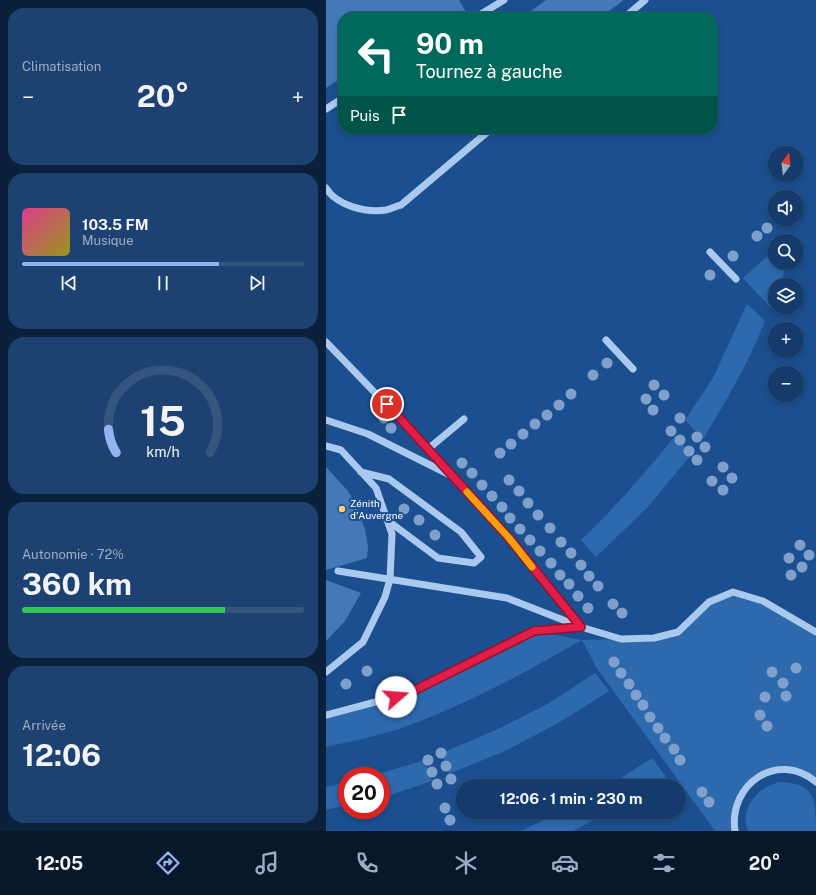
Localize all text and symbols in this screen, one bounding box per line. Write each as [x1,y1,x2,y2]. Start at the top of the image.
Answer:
text: 90 m [416,27,484,60]
icon: left [350,28,402,80]
text: Climatisation [22,59,101,74]
text: Tournez à gauche [416,61,563,82]
text: 20° [137,78,189,114]
text: − [22,84,34,110]
text: + [292,84,304,110]
icon: arrive [388,104,410,126]
text: Puis [350,107,380,124]
north arrow [768,146,804,182]
map controls [768,146,804,402]
button: sound [768,190,804,226]
text: 103.5 FM [82,216,149,233]
text: Musique [82,233,134,248]
button: search [768,234,804,270]
icon: previous [58,272,80,294]
icon: pause [152,272,174,294]
icon: next [246,272,268,294]
button: layers [768,278,804,314]
button: + [768,322,804,358]
button: − [768,366,804,402]
pin [370,387,404,421]
icon: arrive [376,393,398,415]
text: 15 [140,396,186,445]
text: km/h [146,443,180,460]
place label: Zénith d'Auvergne [350,497,404,521]
marker: Zénith d'Auvergne [337,504,347,514]
text: Autonomie · 72% [22,547,124,562]
text: 360 km [22,566,132,602]
position arrow [375,676,417,718]
text: Arrivée [22,718,66,733]
text: 12:06 [22,737,101,773]
speed limit sign: 20 [338,767,390,819]
text: 12:06 · 1 min · 230 m [500,790,642,807]
icon: directions [154,849,182,877]
icon: music [253,849,281,877]
icon: phone [353,849,381,877]
icon: climate [452,849,480,877]
icon: car [551,849,579,877]
icon: filters [650,849,678,877]
text: 12:05 [36,853,83,874]
text: 20° [749,853,780,874]

